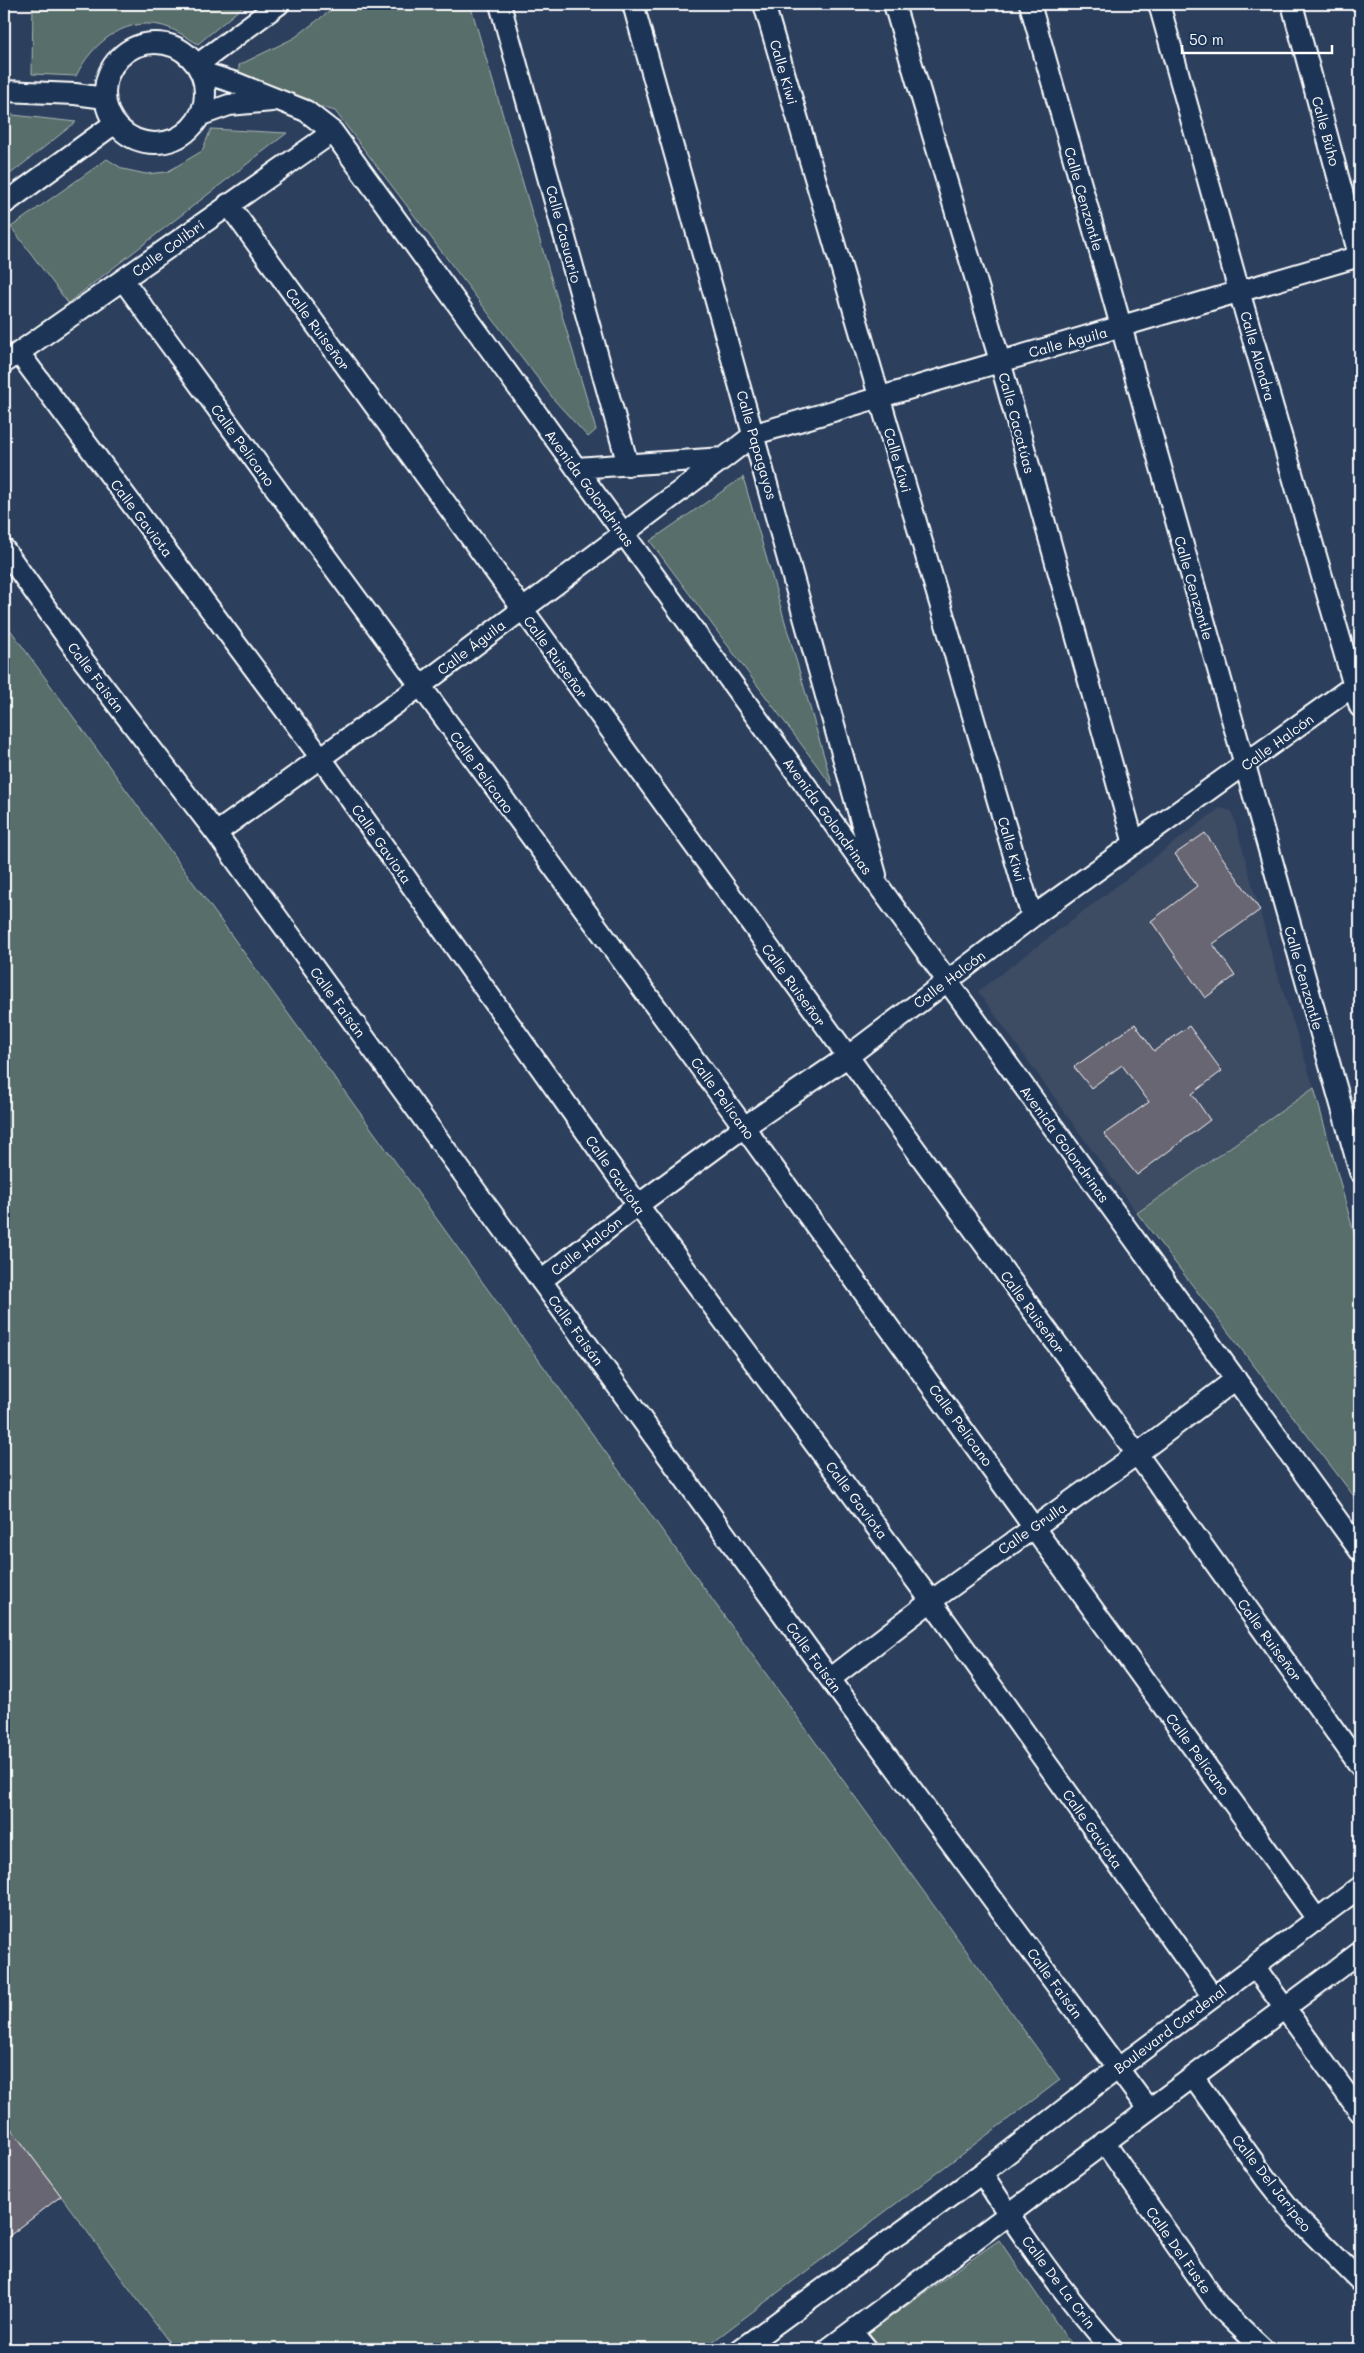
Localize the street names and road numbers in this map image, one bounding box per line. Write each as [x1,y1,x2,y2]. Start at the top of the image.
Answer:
street label: Calle Kiwi [766,37,802,107]
street label: Calle Búho [1308,94,1344,168]
street label: Calle Cenzontle [1060,145,1108,253]
street label: Calle Casuario [542,183,586,285]
street label: Calle Colibrí [128,215,208,281]
street label: Calle Ruiseñor [281,284,355,374]
street label: Calle Alondra [1236,309,1280,403]
street label: Calle Águila [1026,322,1110,362]
street label: Calle Cacatúas [994,370,1040,476]
street label: Calle Papagayos [732,388,782,502]
street label: Calle Pelícano [207,400,279,490]
street label: Calle Kiwi [880,425,916,495]
street label: Avenida Golondrinas [541,426,639,550]
street label: Calle Gaviota [106,475,178,561]
street label: Calle Cenzontle [1170,534,1218,642]
street label: Calle Ruiseñor [519,612,593,702]
street label: Calle Águila [433,615,509,679]
street label: Calle Faisán [63,638,129,716]
street label: Calle Halcón [1237,709,1317,775]
street label: Calle Pelícano [446,727,518,817]
street label: Avenida Golondrinas [779,754,877,878]
street label: Calle Gaviota [348,801,416,887]
street label: Calle Kiwi [994,814,1030,884]
street label: Calle Cenzontle [1280,924,1328,1032]
street label: Calle Ruiseñor [757,940,831,1030]
street label: Calle Halcón [909,946,989,1012]
street label: Calle Faisán [306,963,370,1041]
street label: Calle Pelícano [687,1053,759,1143]
street label: Avenida Golondrinas [1016,1082,1114,1206]
street label: Calle Gaviota [582,1132,650,1218]
street label: Calle Halcón [547,1212,625,1280]
street label: Calle Ruiseñor [996,1267,1070,1357]
street label: Calle Faisán [544,1291,608,1369]
street label: Calle Pelícano [925,1380,997,1470]
street label: Calle Gaviota [821,1457,893,1543]
street label: Calle Grulla [994,1497,1070,1559]
street label: Calle Ruiseñor [1233,1595,1307,1685]
street label: Calle Faisán [782,1618,846,1696]
street label: Calle Pelícano [1162,1709,1234,1799]
street label: Calle Gaviota [1059,1786,1127,1872]
street label: Calle Faisán [1023,1944,1087,2022]
street label: Boulevard Cardenal [1110,1980,1230,2078]
street label: Calle Del Jaripeo [1228,2130,1316,2236]
street label: Calle Del Fuste [1142,2203,1216,2297]
street label: Calle De La Crin [1018,2232,1100,2332]

